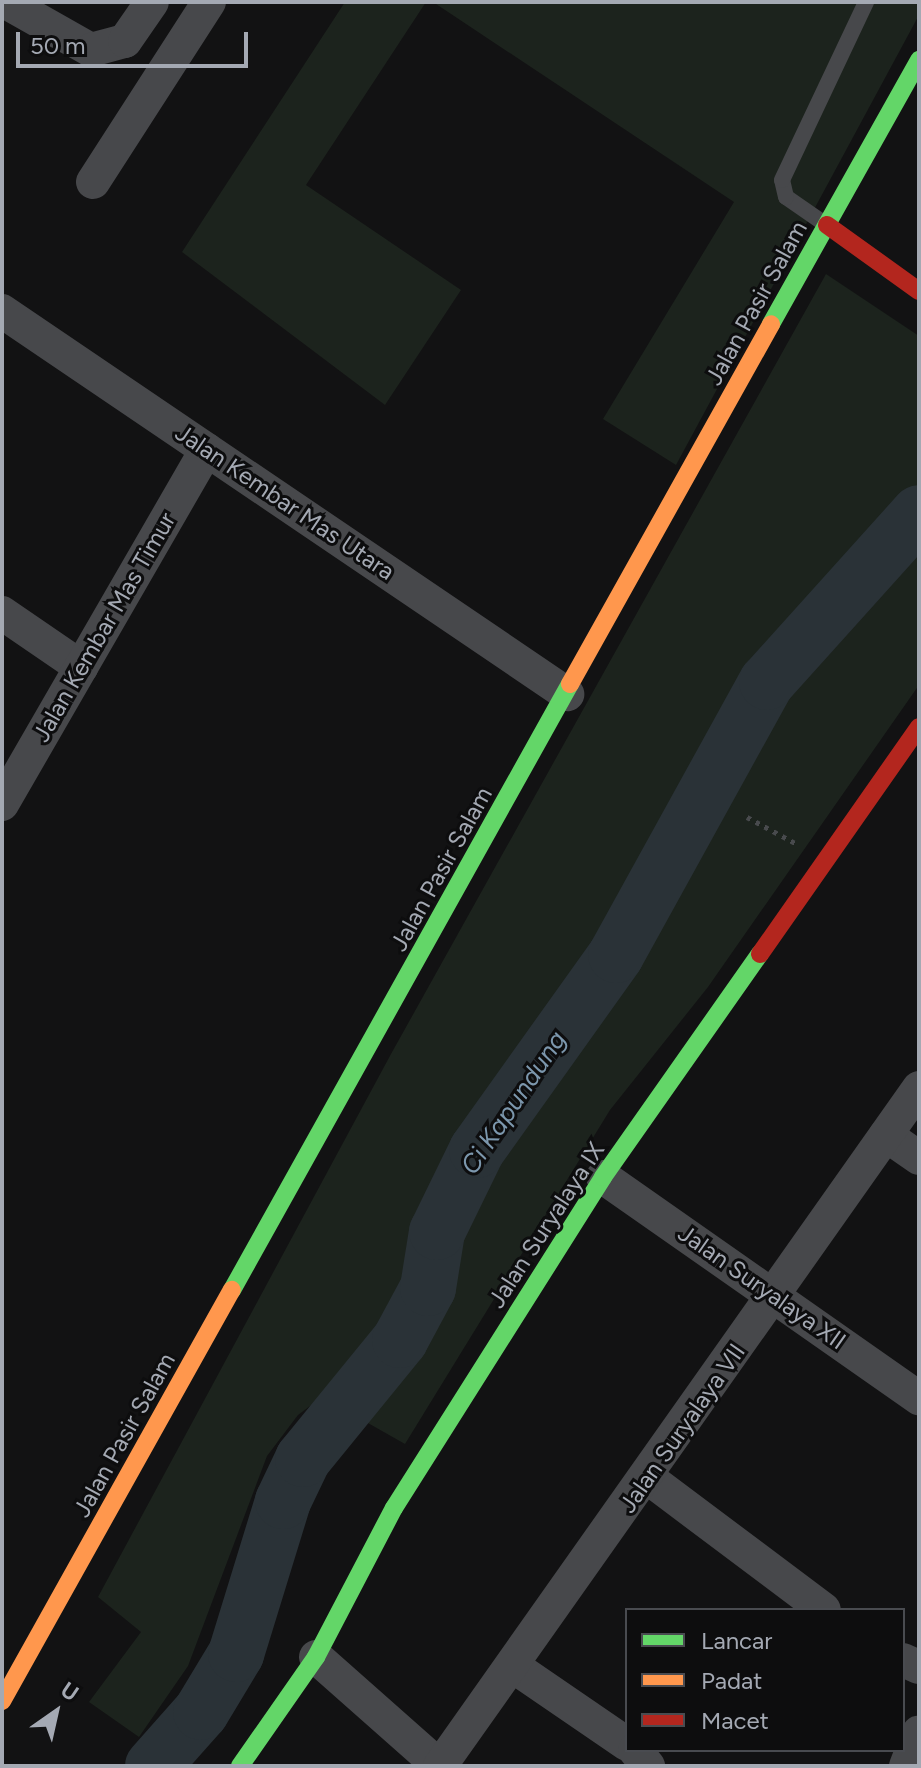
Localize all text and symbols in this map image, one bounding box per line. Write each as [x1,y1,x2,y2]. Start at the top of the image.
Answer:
scale bar [20,16,252,66]
text: 50 m [30,31,86,60]
street label: Jalan Pasir Salam [699,216,813,390]
street label: Jalan Kembar Mas Utara [170,418,400,586]
street label: Jalan Kembar Mas Timur [26,507,182,747]
street label: Jalan Pasir Salam [384,782,498,956]
water label: Ci Kapundung [455,1025,573,1181]
street label: Jalan Suryalaya IX [482,1137,610,1313]
street label: Jalan Suryalaya XII [673,1218,851,1356]
street label: Jalan Suryalaya VII [613,1338,751,1518]
street label: Jalan Pasir Salam [67,1348,181,1522]
legend [625,1608,905,1752]
text: Lancar [701,1626,772,1655]
text: Padat [701,1666,762,1695]
north arrow [16,1672,96,1752]
text: U [56,1676,84,1707]
text: Macet [701,1706,769,1735]

